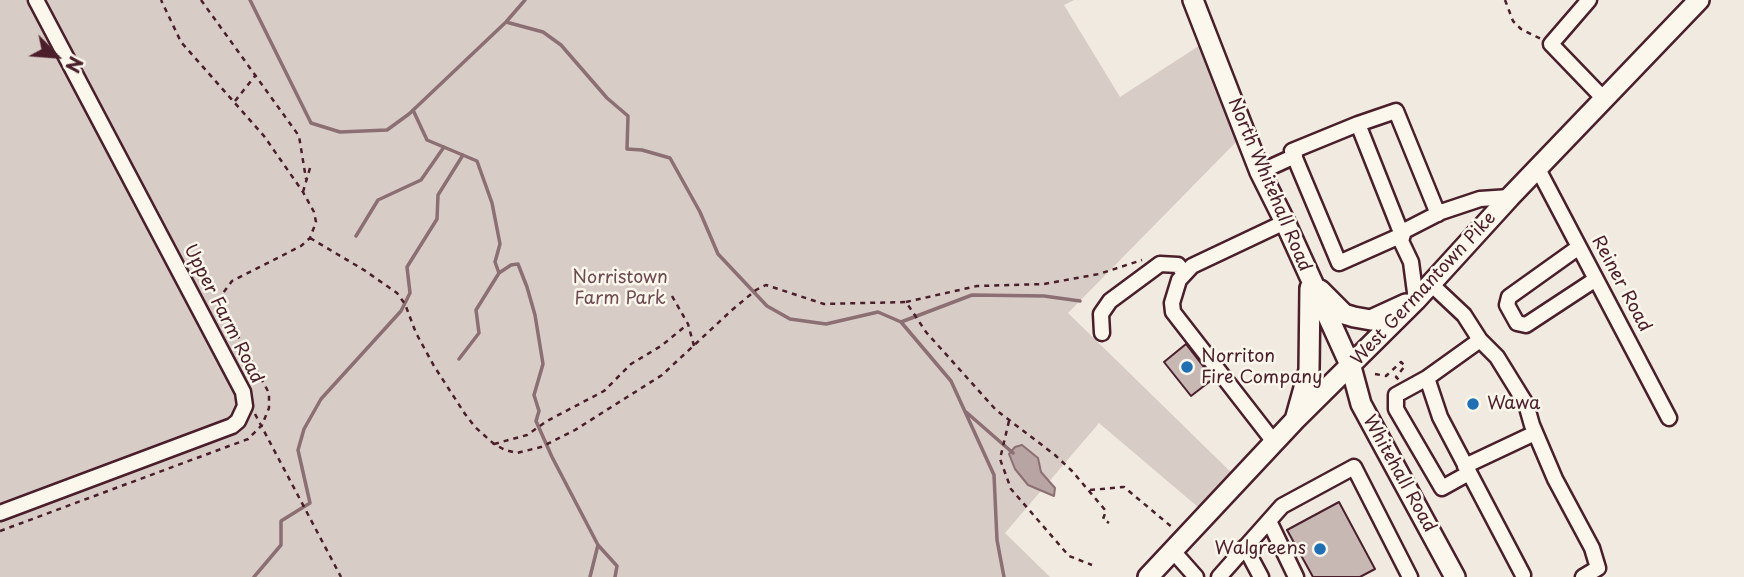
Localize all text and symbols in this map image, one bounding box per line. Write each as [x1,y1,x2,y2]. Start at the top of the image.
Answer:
north arrow [21,21,91,91]
text: N [59,52,91,78]
street label: North Whitehall Road [1223,95,1315,275]
street label: West Germantown Pike [1347,208,1501,370]
street label: Reiner Road [1587,232,1655,336]
street label: Upper Farm Road [179,241,267,387]
park label: Norristown Farm Park [572,267,668,310]
place label: Norriton Fire Company [1201,346,1322,388]
marker: Norriton Fire Company [1179,359,1195,375]
place label: Wawa [1487,393,1540,415]
marker: Wawa [1465,396,1481,412]
street label: Whitehall Road [1358,412,1440,536]
place label: Walgreens [1215,538,1306,560]
marker: Walgreens [1312,541,1328,557]

